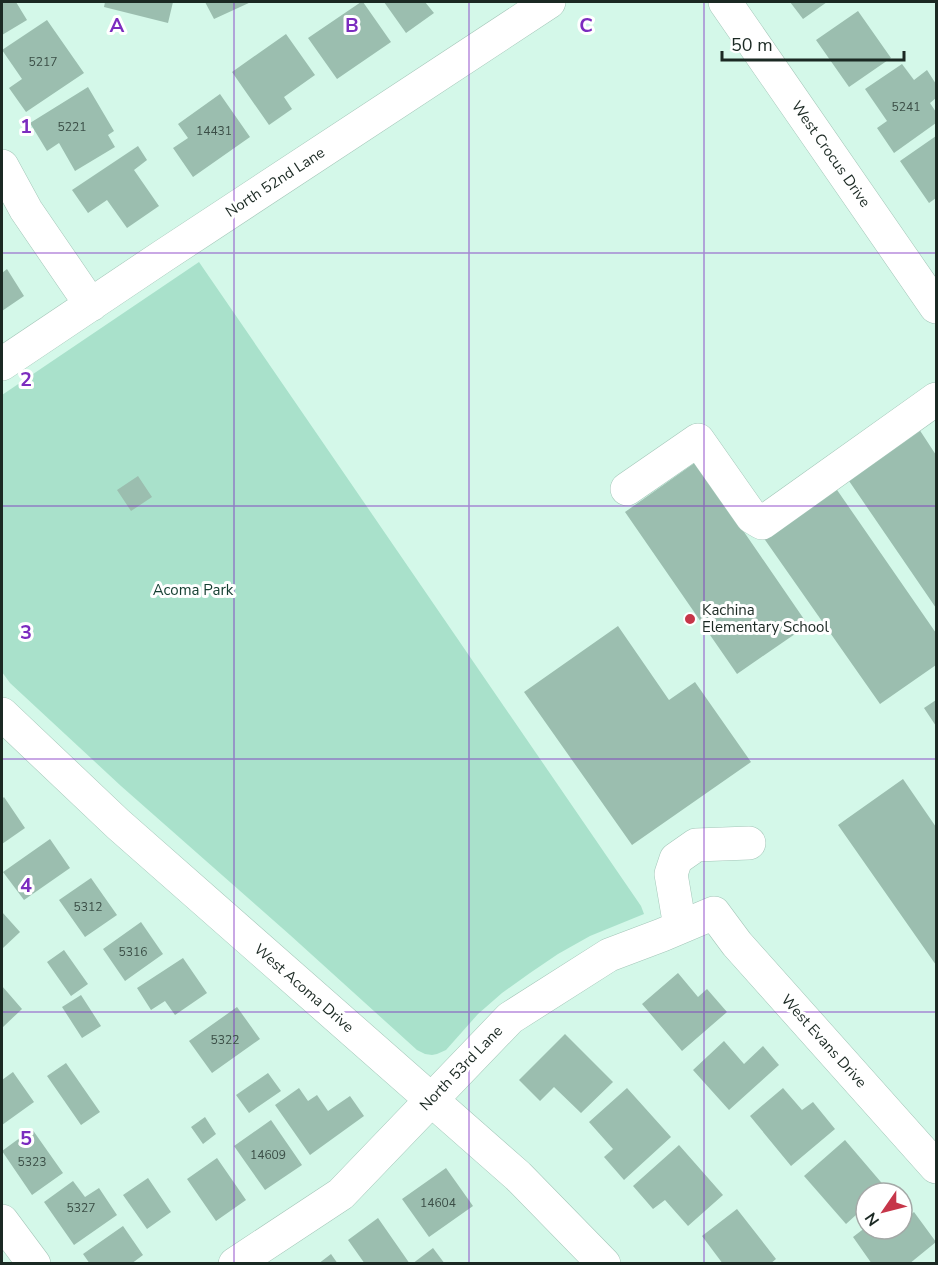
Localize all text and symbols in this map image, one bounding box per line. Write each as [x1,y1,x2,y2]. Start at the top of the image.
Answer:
text: A [110,12,125,39]
text: B [345,12,359,39]
text: C [579,12,593,39]
scale bar [722,24,904,62]
text: 50 m [731,33,773,57]
house number: 5217 [29,54,57,70]
street label: West Crocus Drive [787,97,875,211]
house number: 5241 [892,99,920,115]
text: 1 [20,113,32,140]
house number: 5221 [58,119,86,135]
house number: 14431 [196,123,232,139]
street label: North 52nd Lane [222,142,328,222]
text: 2 [20,366,32,393]
park label: Acoma Park [153,580,234,600]
place label: Kachina Elementary School [702,600,829,637]
marker: Kachina Elementary School [683,612,697,626]
text: 3 [20,619,32,646]
text: 4 [20,872,32,899]
house number: 5312 [74,899,102,915]
street label: West Acoma Drive [250,939,358,1037]
house number: 5316 [119,944,147,960]
street label: West Evans Drive [777,990,871,1092]
street label: North 53rd Lane [415,1021,507,1115]
house number: 5322 [211,1032,239,1048]
text: 5 [20,1125,32,1152]
house number: 14609 [250,1147,286,1163]
house number: 5323 [18,1154,46,1170]
north arrow [854,1181,914,1241]
house number: 14604 [420,1195,456,1211]
house number: 5327 [67,1200,95,1216]
text: N [860,1208,885,1230]

